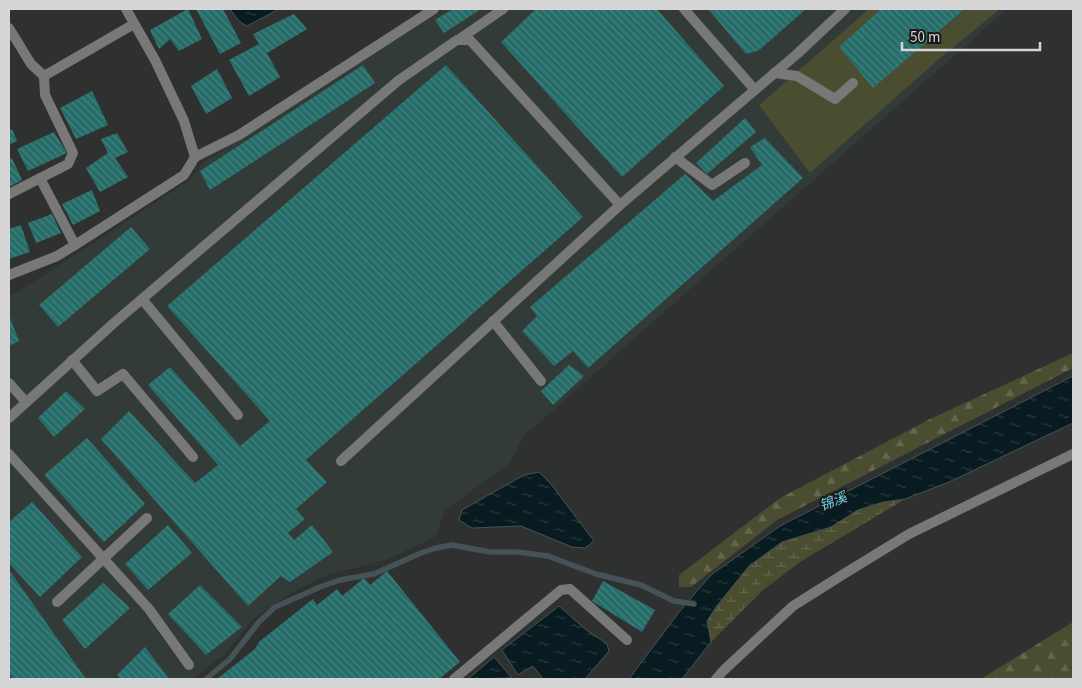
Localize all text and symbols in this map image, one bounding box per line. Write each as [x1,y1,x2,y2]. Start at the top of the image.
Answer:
scale bar [902,20,1040,52]
text: 50 m [910,27,940,48]
water label: 锦溪 [817,487,852,516]

